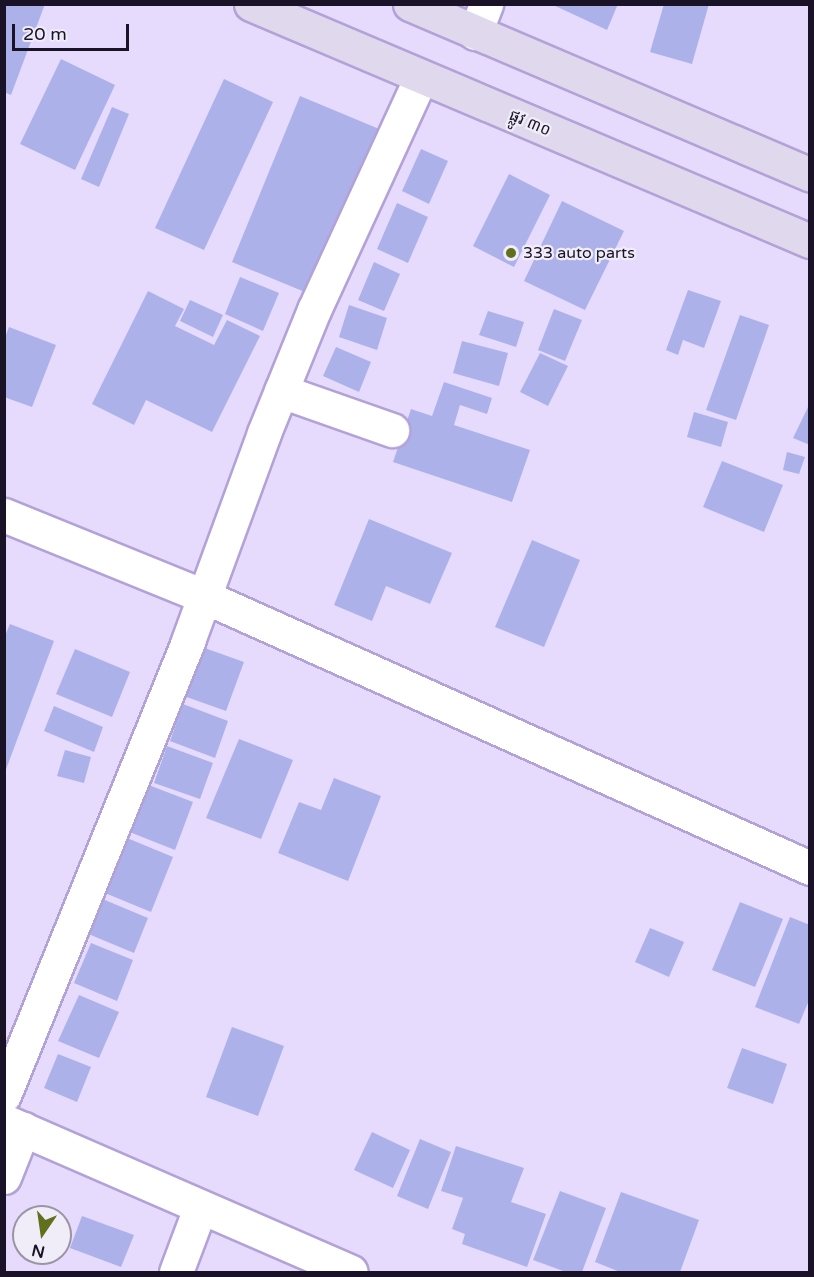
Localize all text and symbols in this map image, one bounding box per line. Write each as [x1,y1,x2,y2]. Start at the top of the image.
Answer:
scale bar [15,12,132,50]
text: 20 m [23,23,67,45]
street label: ផ្លូវ ៣០ [506,106,554,140]
place label: 333 auto parts [523,243,635,263]
marker: 333 auto parts [504,246,518,260]
north arrow [12,1205,72,1265]
text: N [30,1239,47,1262]

